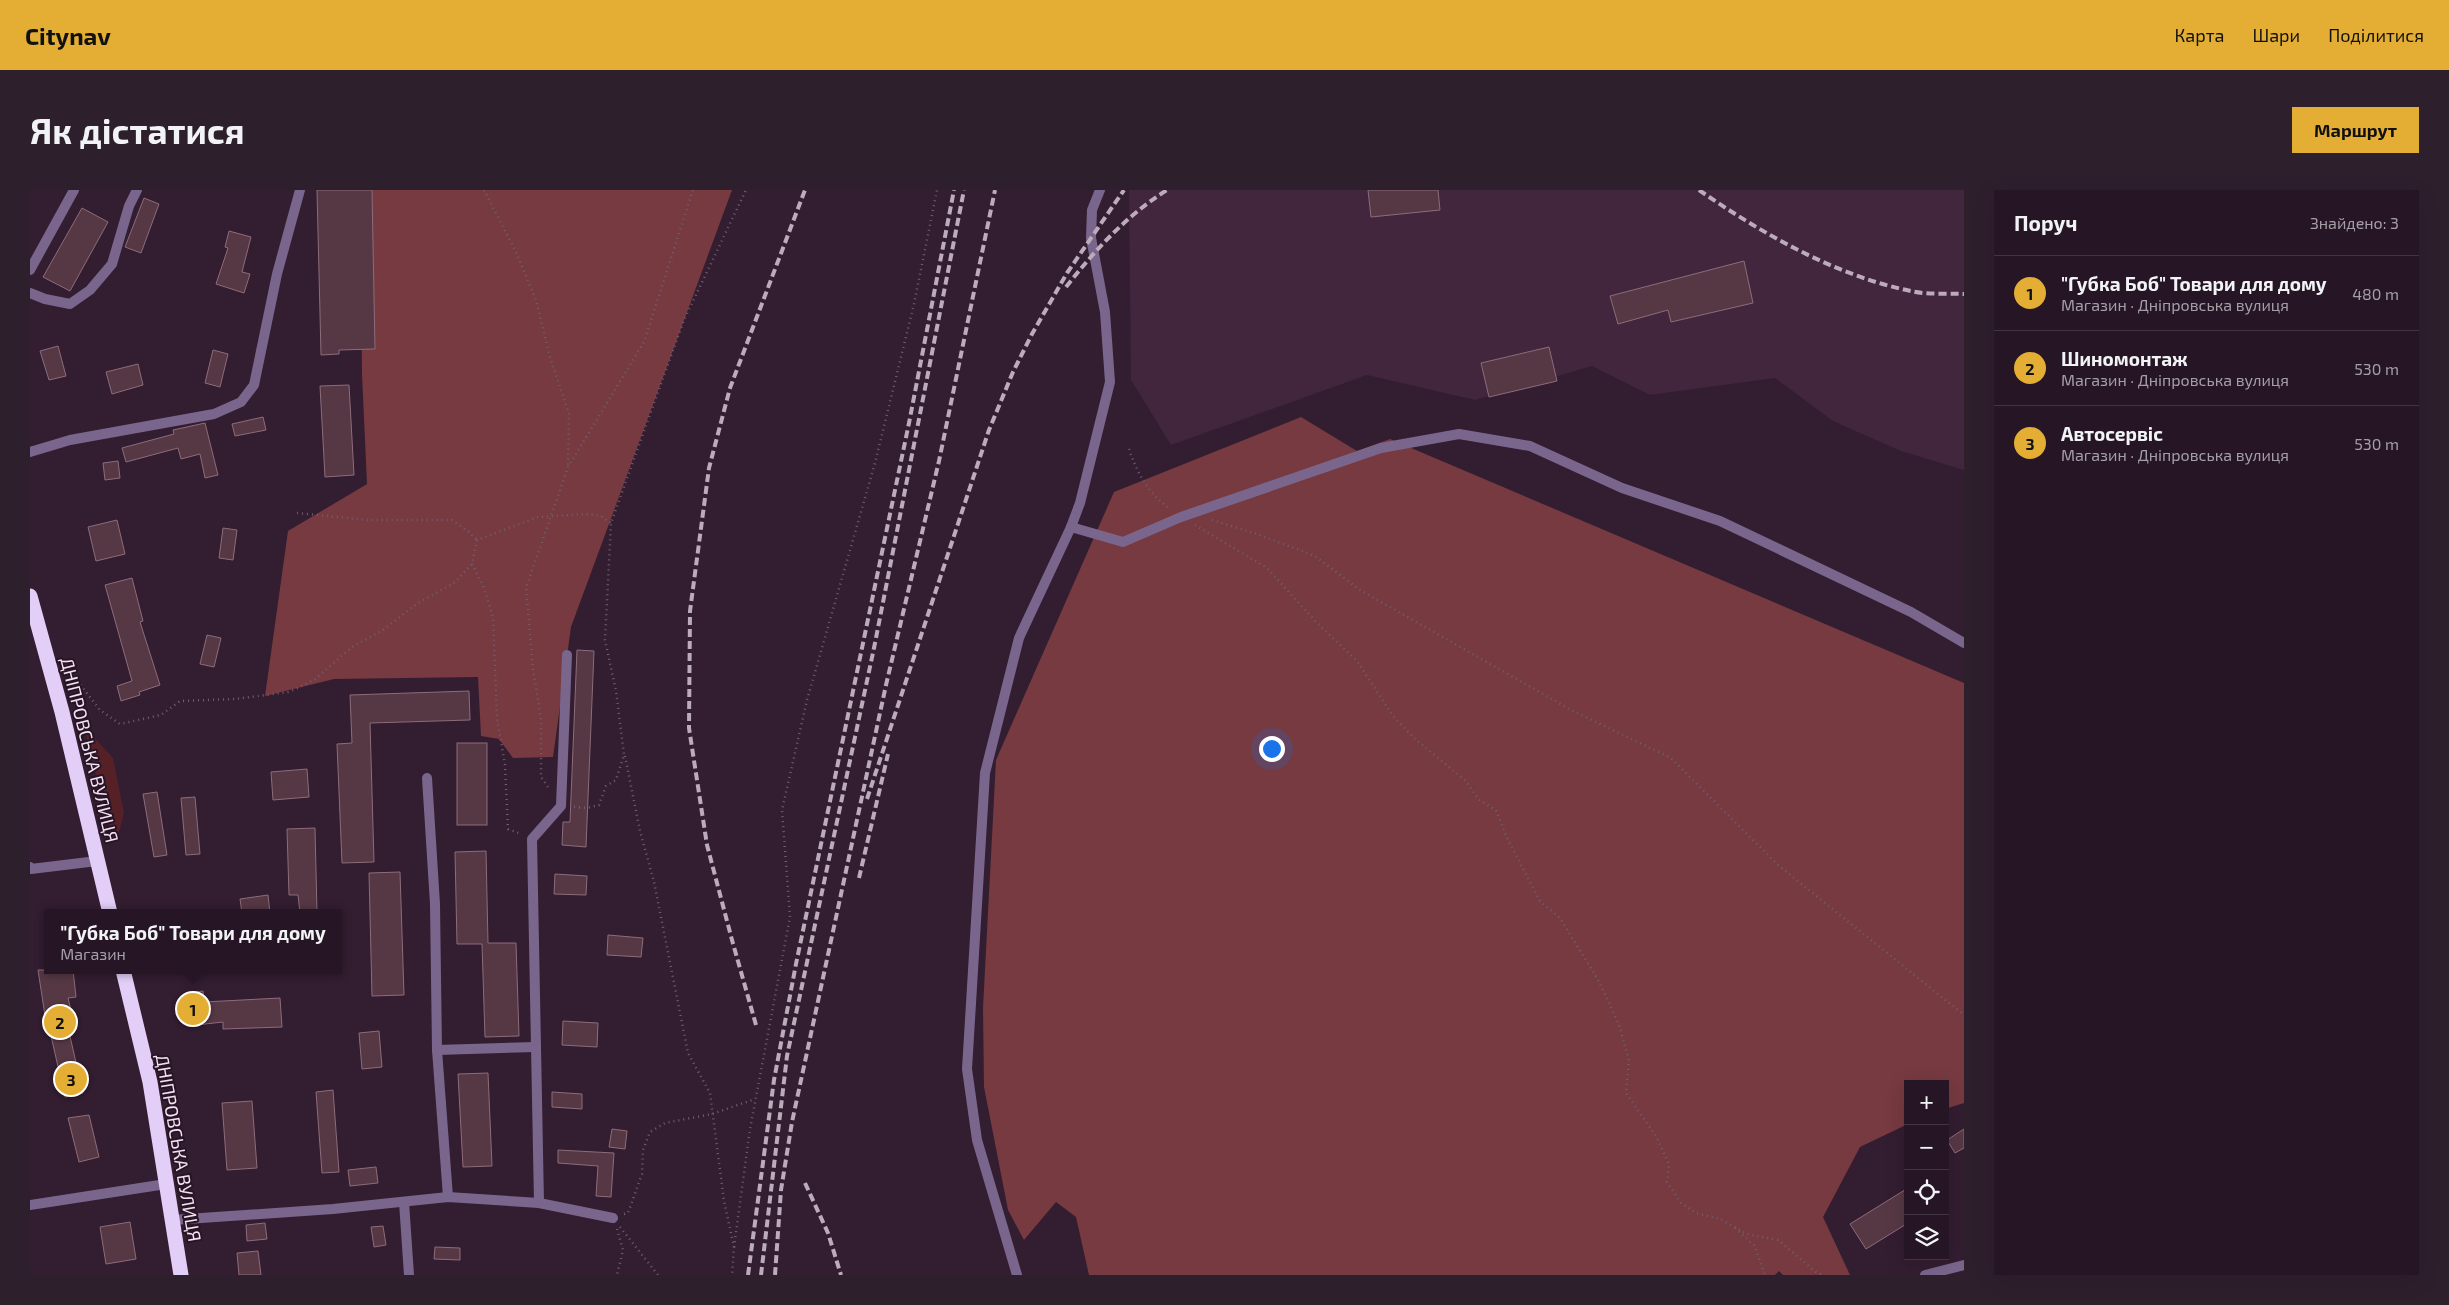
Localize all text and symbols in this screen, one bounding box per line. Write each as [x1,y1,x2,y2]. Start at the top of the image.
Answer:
text: Citynav [25,21,111,50]
text: Карта [2174,24,2224,46]
text: Шари [2252,24,2300,46]
text: Поділитися [2328,24,2424,46]
button: Маршрут [2292,107,2419,153]
text: Як дістатися [30,109,244,151]
text: Поруч [2014,210,2077,235]
text: Знайдено: 3 [2310,213,2399,232]
text: "Губка Боб" Товари для дому [2061,272,2327,295]
text: 1 [2027,284,2033,303]
text: 480 m [2352,284,2399,303]
text: Магазин · Дніпровська вулиця [2061,295,2289,314]
text: Шиномонтаж [2061,347,2188,370]
text: 2 [2025,359,2035,378]
text: 530 m [2354,359,2399,378]
text: Магазин · Дніпровська вулиця [2061,370,2289,389]
text: Автосервіс [2061,422,2163,445]
text: 3 [2025,434,2035,453]
text: 530 m [2354,434,2399,453]
text: Магазин · Дніпровська вулиця [2061,445,2289,464]
street label: ДНІПРОВСЬКА ВУЛИЦЯ [56,655,124,845]
your location [1259,736,1285,762]
popup [44,909,342,974]
text: "Губка Боб" Товари для дому [60,921,326,944]
text: Магазин [60,944,126,963]
pin: 1 [177,990,209,1028]
pin: 2 [44,1003,76,1041]
street label: ДНІПРОВСЬКА ВУЛИЦЯ [152,1052,206,1243]
pin: 3 [55,1060,87,1098]
map controls [1904,1080,1949,1260]
button: + [1904,1080,1949,1125]
button: − [1904,1125,1949,1170]
button: locate [1904,1170,1949,1215]
button: layers [1904,1215,1949,1260]

